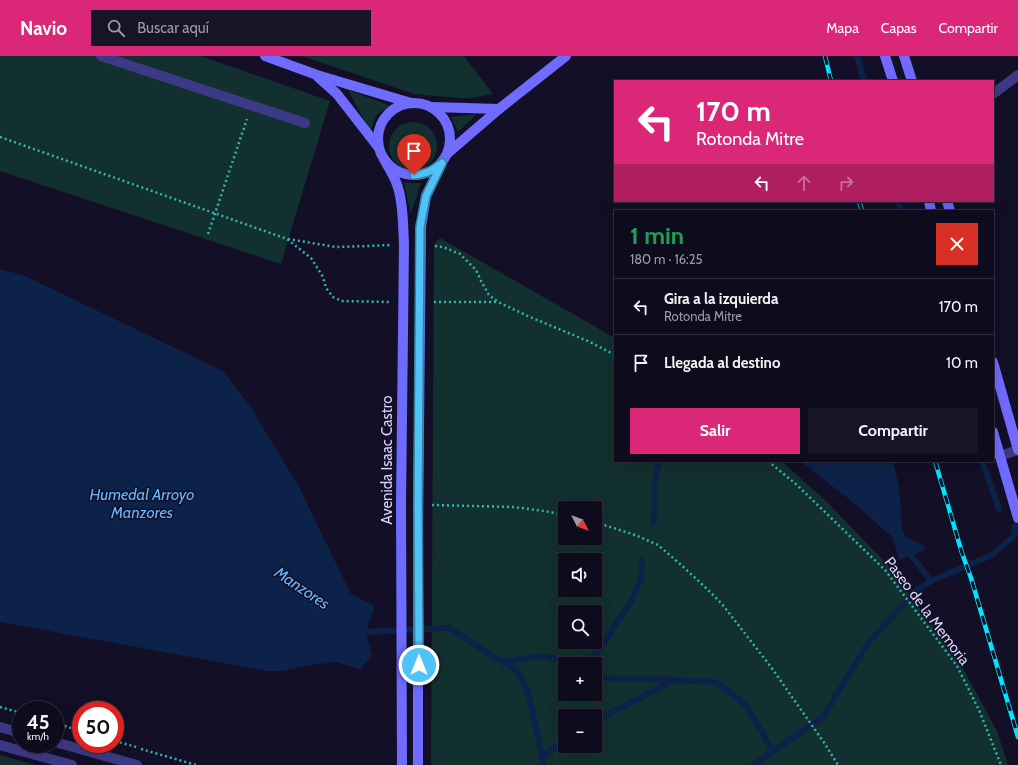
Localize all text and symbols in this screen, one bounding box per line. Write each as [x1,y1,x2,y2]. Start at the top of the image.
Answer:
search box [91,10,371,46]
text: Navio [20,17,67,40]
icon: search [105,17,127,39]
text: Buscar aquí [137,19,209,37]
text: Mapa [826,19,859,37]
text: Capas [881,19,917,37]
text: Compartir [939,19,998,37]
text: 170 m [696,94,771,128]
icon: left [630,96,682,148]
text: Rotonda Mitre [696,128,804,150]
pin [397,134,431,175]
icon: arrive [403,140,425,162]
icon: left [751,172,773,194]
icon: ahead [793,172,815,194]
icon: right [835,172,857,194]
text: 1 min [630,221,684,250]
button: close [936,223,978,265]
text: 180 m · 16:25 [630,251,703,267]
text: Gira a la izquierda [664,290,778,308]
icon: left [630,296,652,318]
text: 170 m [939,298,978,316]
text: Rotonda Mitre [664,308,742,324]
icon: arrive [630,352,652,374]
text: Llegada al destino [664,354,780,372]
text: 10 m [946,354,978,372]
street label: Avenida Isaac Castro [378,395,396,525]
button: Salir [630,408,800,454]
button: Compartir [808,408,978,454]
water label: Humedal Arroyo Manzores [89,485,195,522]
north arrow [558,501,602,545]
map controls [558,501,602,753]
button: sound [558,553,602,597]
street label: Paseo de la Memoria [880,553,974,669]
water label: Manzores [270,562,333,613]
button: search [558,605,602,649]
position arrow [398,644,440,686]
button: + [558,657,602,701]
speed limit sign: 50 [72,701,124,753]
button: − [558,709,602,753]
text: 45 [26,710,50,734]
text: km/h [27,730,49,743]

